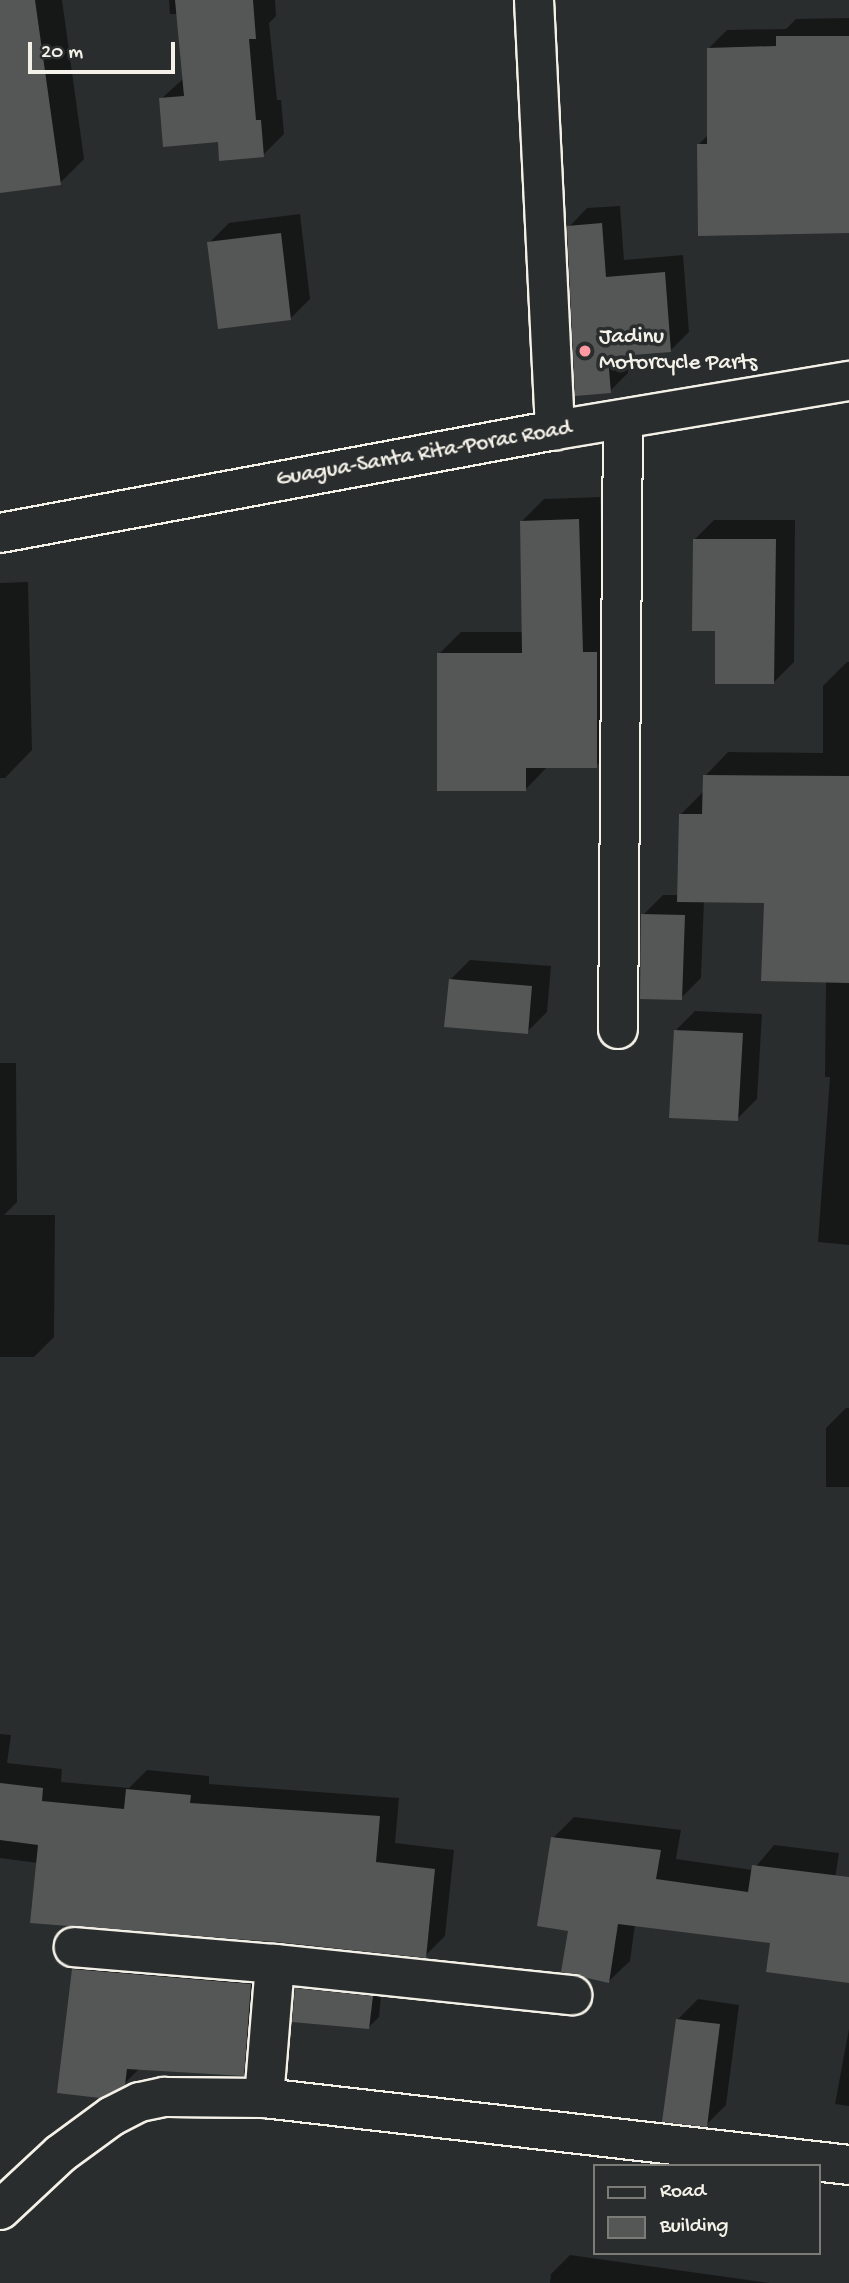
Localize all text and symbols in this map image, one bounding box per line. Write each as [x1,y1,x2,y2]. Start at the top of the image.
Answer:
scale bar [32,28,178,72]
text: 20 m [41,41,83,66]
place label: Jadinu Motorcycle Parts [599,324,757,378]
marker: Jadinu Motorcycle Parts [577,343,593,359]
street label: Guagua-Santa Rita-Porac Road [274,415,574,495]
legend [594,2164,821,2255]
text: Road [660,2180,706,2205]
text: Building [660,2215,729,2240]

